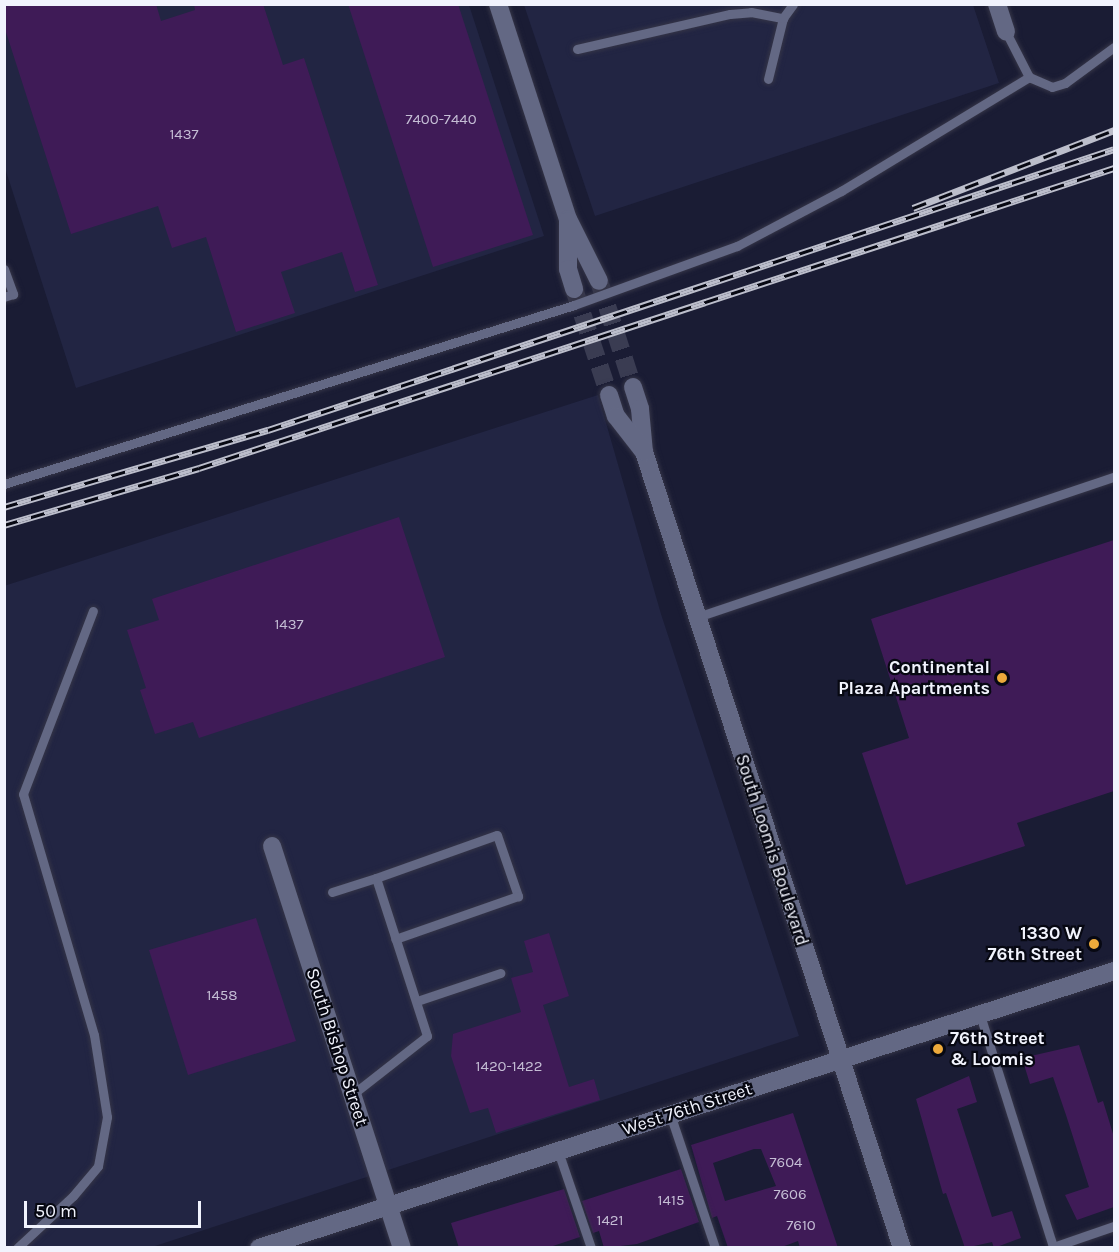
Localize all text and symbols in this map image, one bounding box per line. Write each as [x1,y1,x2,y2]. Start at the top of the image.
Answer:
house number: 7400-7440 [405,111,477,129]
house number: 1437 [169,126,199,144]
house number: 1437 [274,616,304,634]
place label: Continental Plaza Apartments [838,657,990,700]
marker: Continental Plaza Apartments [995,671,1009,685]
street label: South Loomis Boulevard [731,752,813,948]
place label: 1330 W 76th Street [987,923,1082,966]
marker: 1330 W 76th Street [1087,937,1101,951]
street label: South Bishop Street [301,965,373,1129]
house number: 1458 [206,987,238,1005]
place label: 76th Street & Loomis [950,1028,1045,1070]
marker: 76th Street & Loomis [931,1042,945,1056]
house number: 1420-1422 [476,1058,542,1076]
street label: West 76th Street [619,1078,755,1140]
house number: 7604 [770,1154,802,1172]
house number: 7606 [773,1186,807,1204]
scale bar [27,1189,204,1227]
house number: 1415 [658,1192,684,1210]
text: 50 m [35,1200,77,1222]
house number: 1421 [597,1212,623,1230]
house number: 7610 [786,1217,816,1235]

